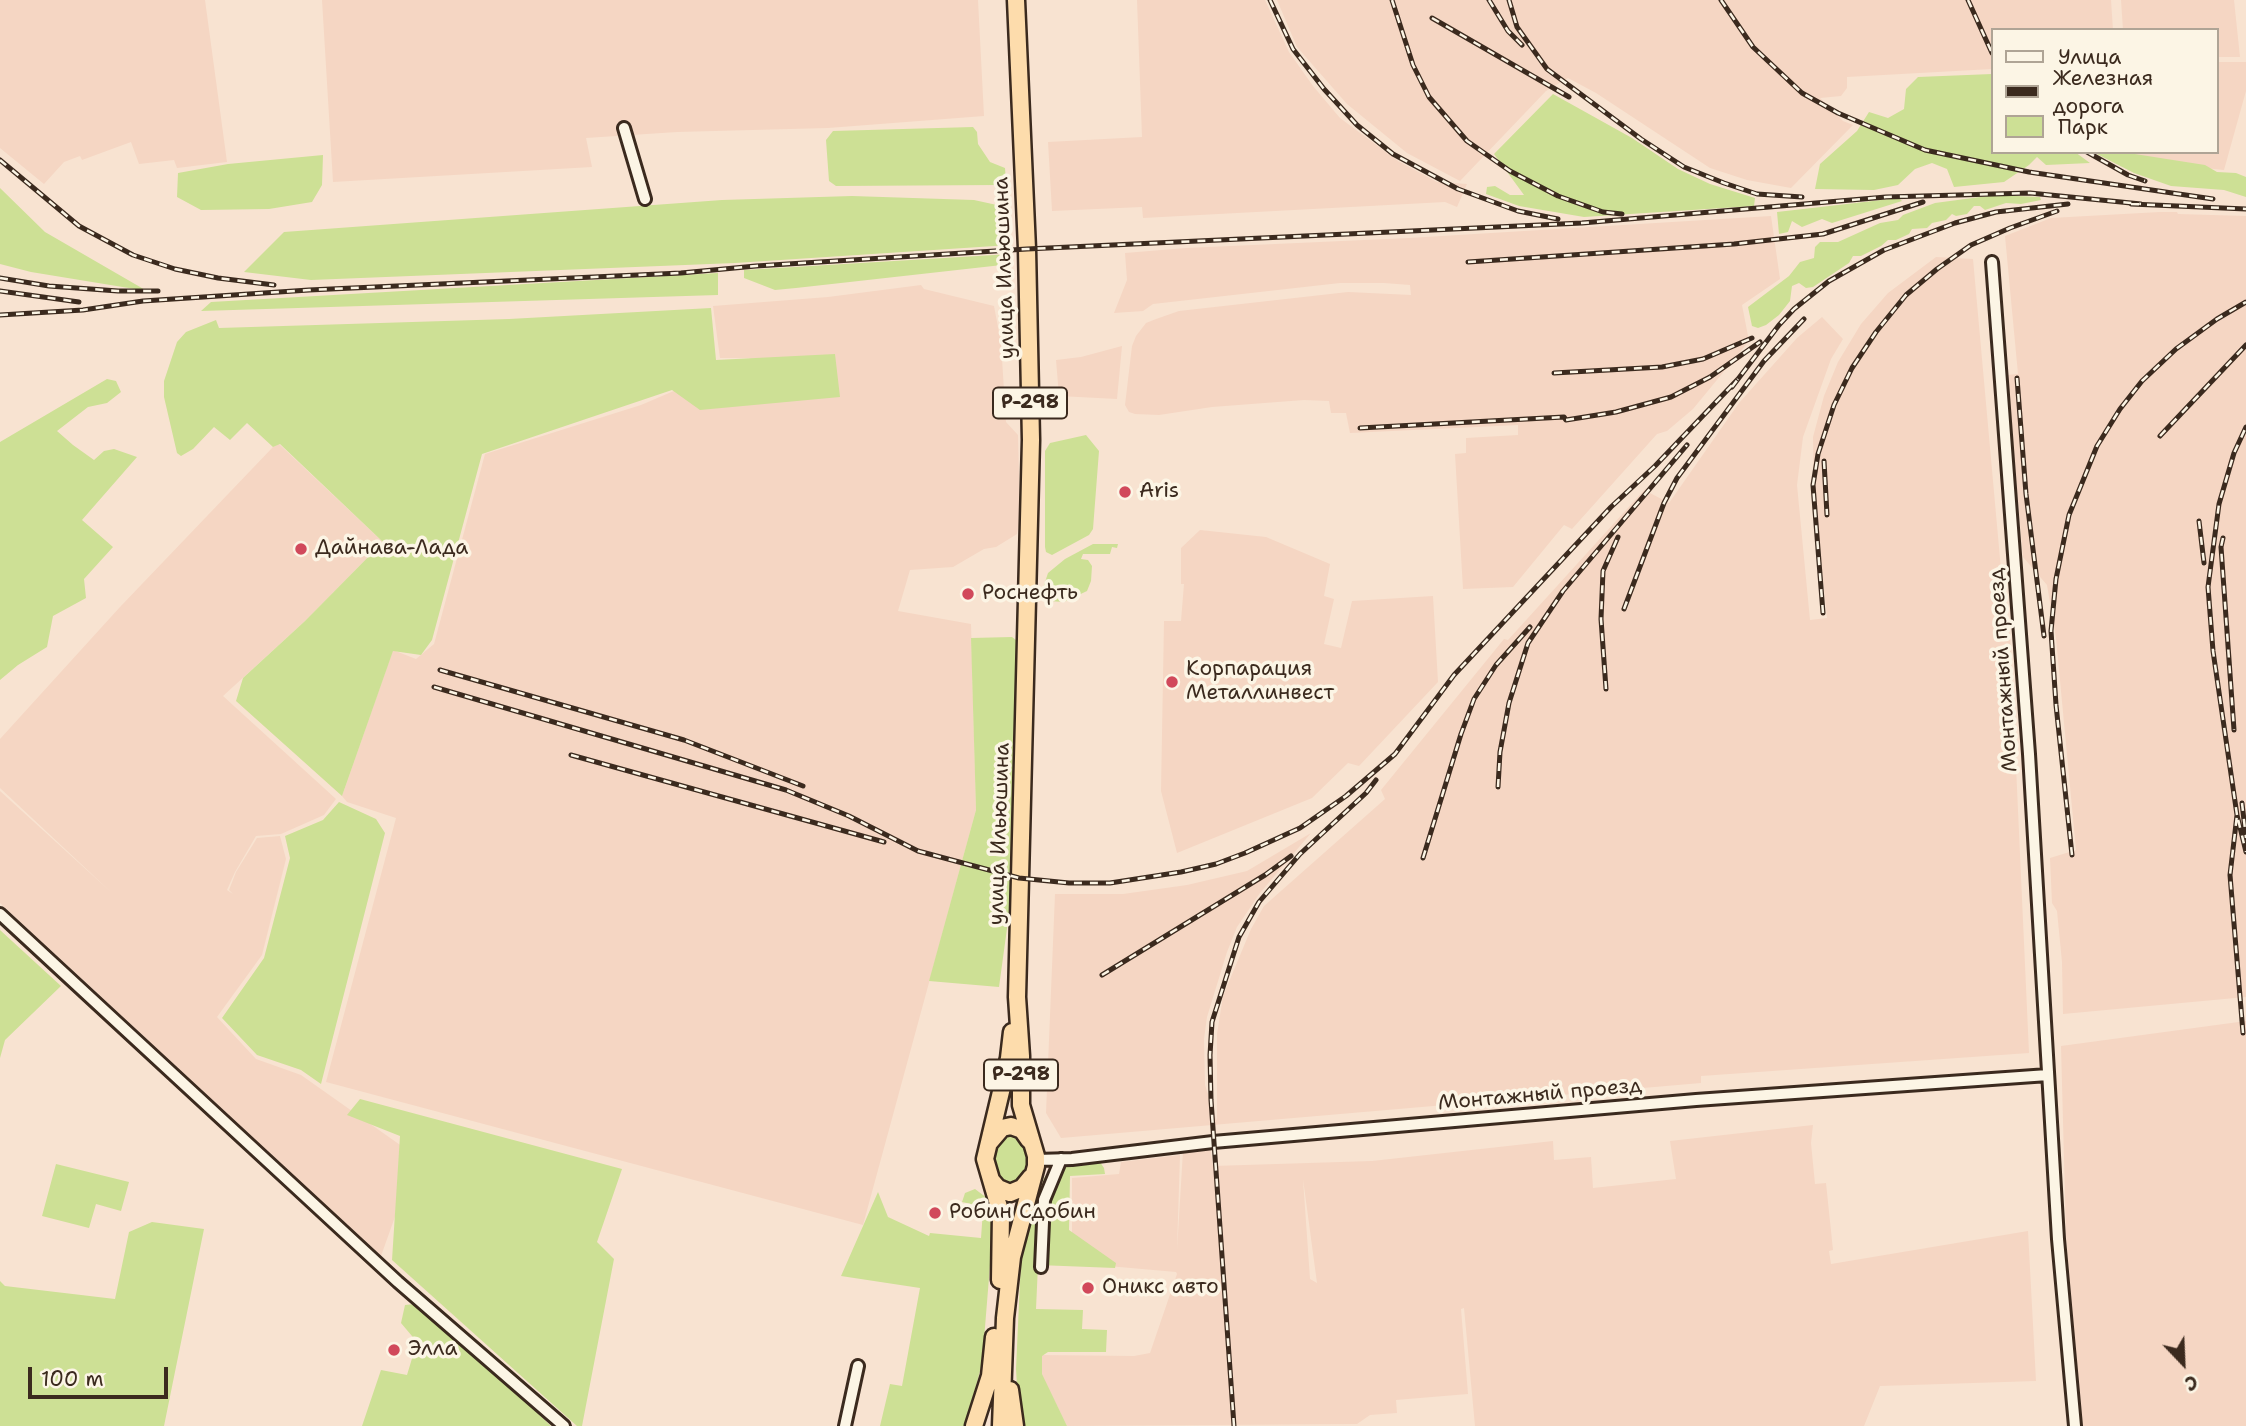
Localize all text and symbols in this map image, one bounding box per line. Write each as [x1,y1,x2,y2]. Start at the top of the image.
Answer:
legend [1990,28,2218,154]
text: Улица [2058,43,2121,71]
text: Железная дорога [2053,64,2153,120]
text: Парк [2058,113,2108,141]
street label: улица Ильюшина [989,176,1021,360]
road number: Р-298 [993,388,1067,418]
place label: Aris [1139,479,1179,505]
marker: Aris [1117,484,1133,500]
place label: Дайнава-Лада [315,536,468,562]
marker: Дайнава-Лада [293,541,309,557]
street label: Монтажный проезд [1984,567,2024,773]
place label: Роснефть [982,581,1078,607]
marker: Роснефть [960,586,976,602]
place label: Kорпарация Металлинвест [1186,657,1334,707]
marker: Kорпарация Металлинвест [1164,674,1180,690]
street label: улица Ильюшина [984,742,1016,926]
road number: Р-298 [984,1060,1058,1091]
street label: Монтажный проезд [1437,1074,1643,1116]
place label: Робин Сдобин [949,1200,1096,1226]
marker: Робин Сдобин [927,1205,943,1221]
place label: Оникс авто [1102,1275,1219,1301]
marker: Оникс авто [1080,1280,1096,1296]
north arrow [2148,1328,2218,1398]
place label: Элла [408,1337,458,1363]
marker: Элла [386,1342,402,1358]
scale bar [32,1352,172,1396]
text: 100 m [41,1365,104,1393]
text: С [2181,1369,2202,1397]

